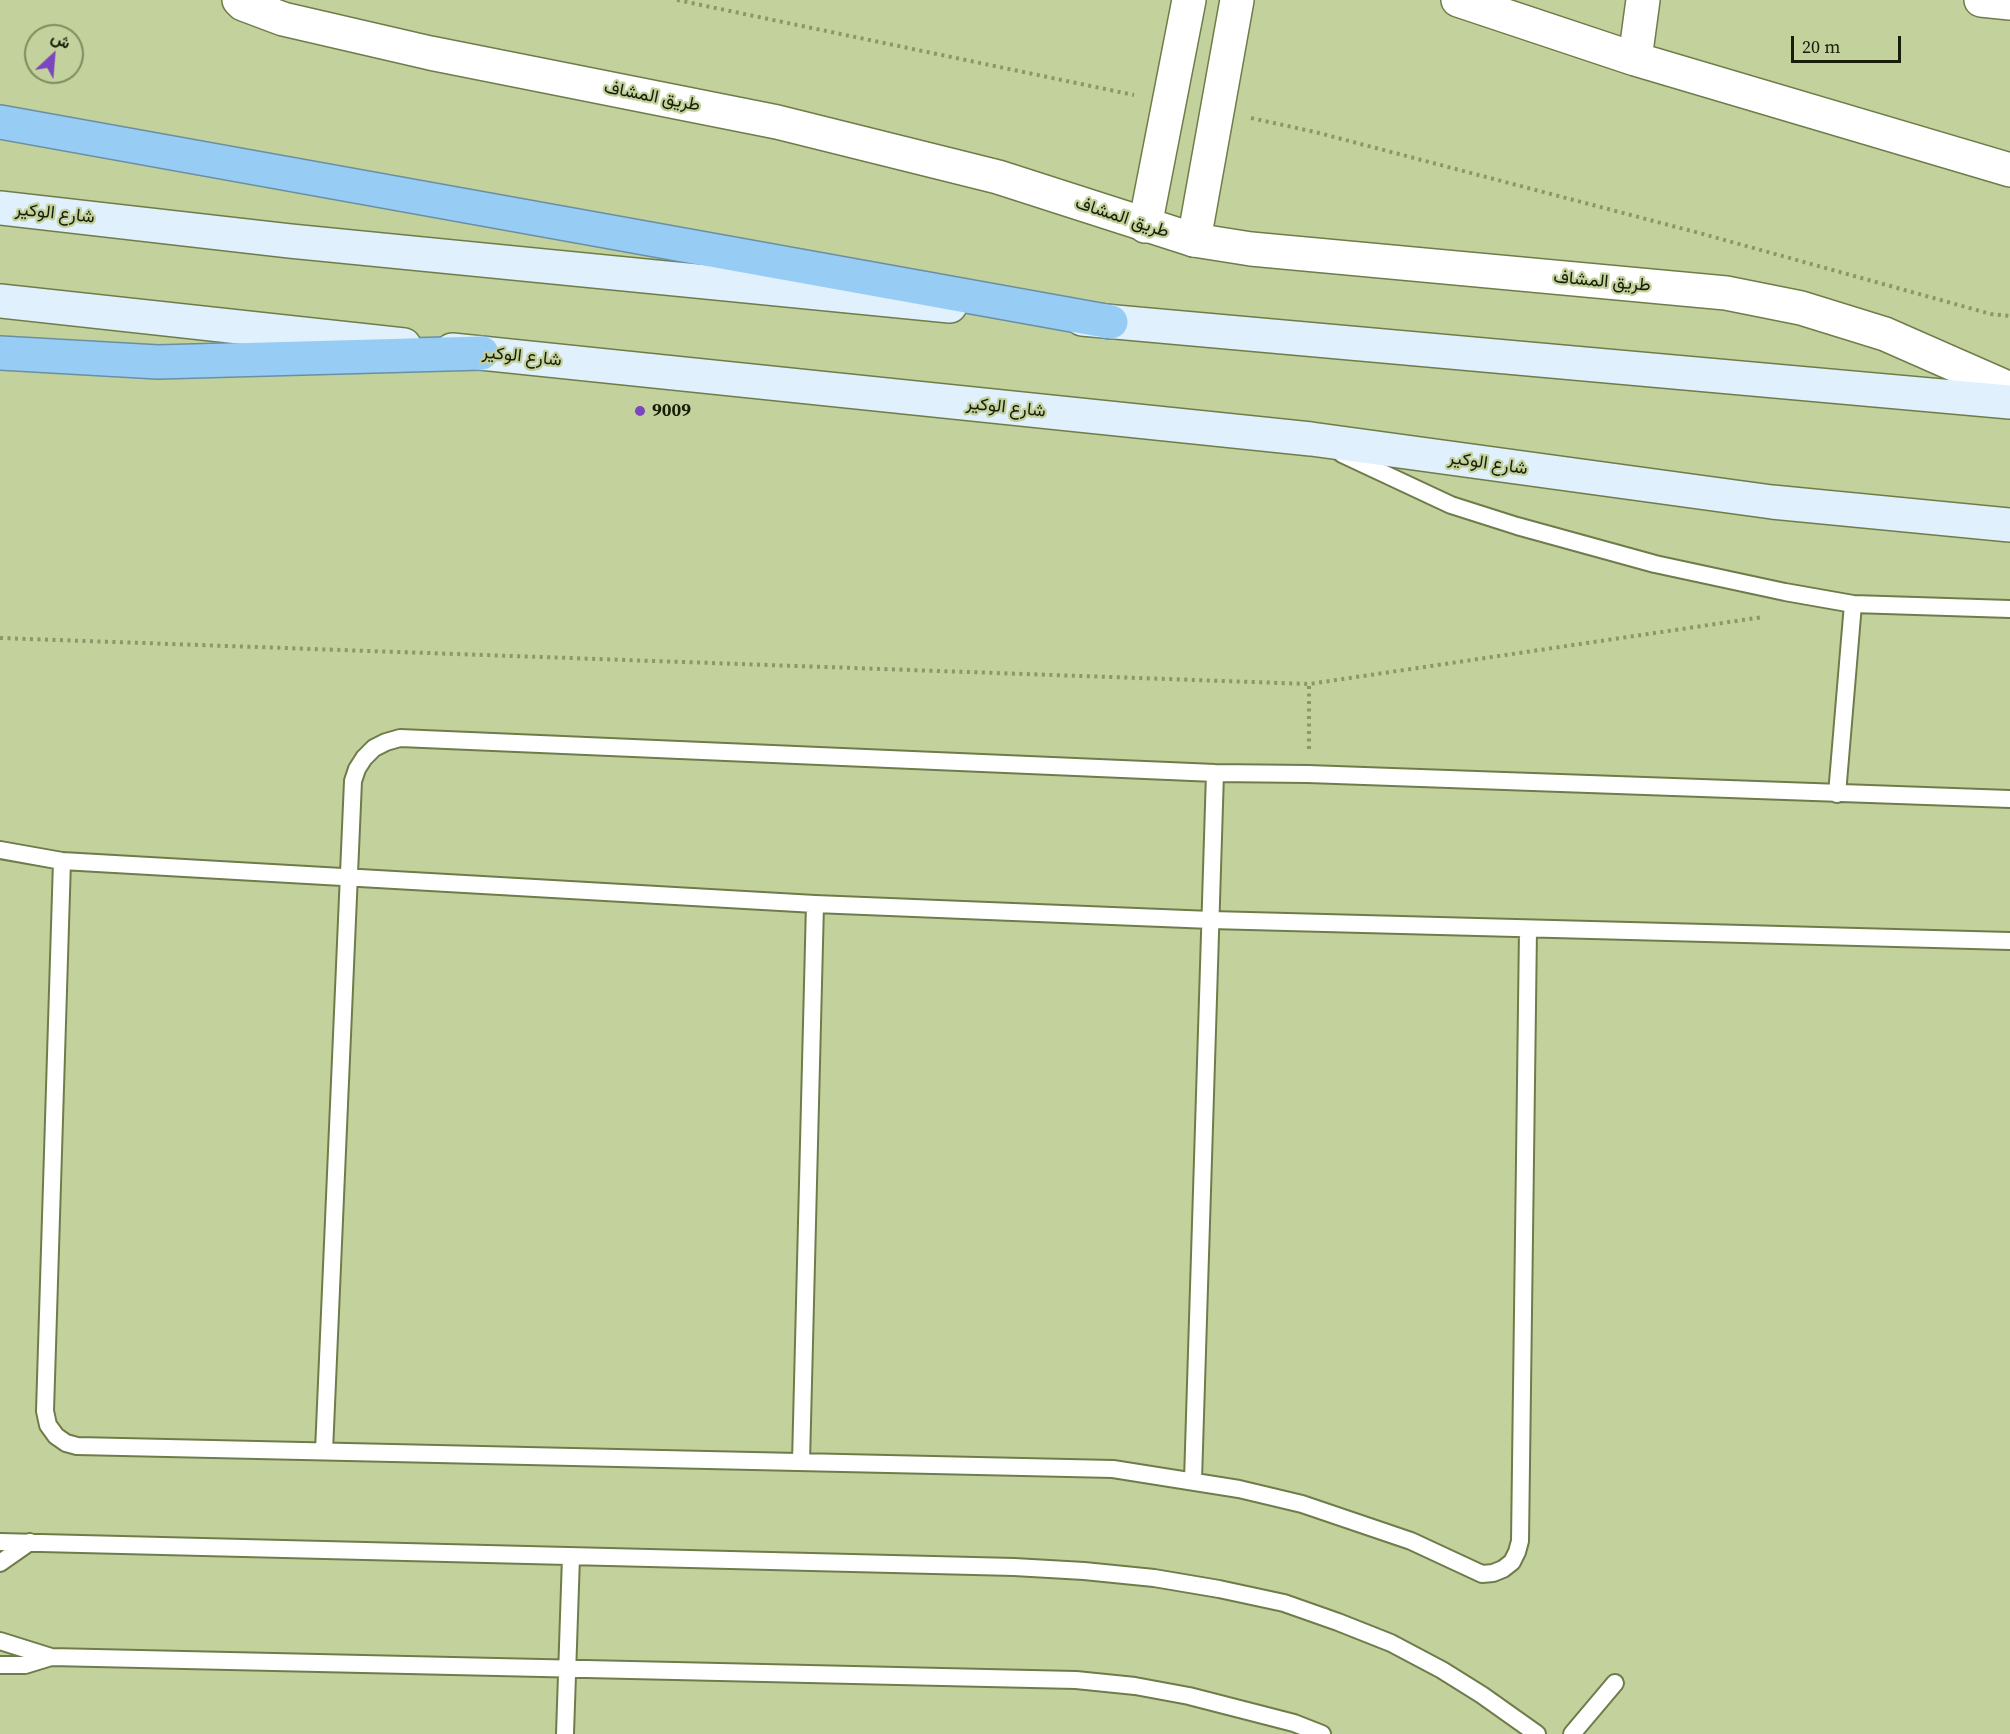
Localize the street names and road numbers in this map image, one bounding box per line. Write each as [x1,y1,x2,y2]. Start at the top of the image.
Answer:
street label: طريق المشاف [602,77,702,117]
street label: طريق المشاف [1072,193,1172,243]
street label: شارع الوكير [14,199,96,229]
street label: طريق المشاف [1552,267,1652,297]
street label: شارع الوكير [481,342,563,372]
street label: شارع الوكير [965,393,1047,423]
street label: شارع الوكير [1447,448,1529,480]

